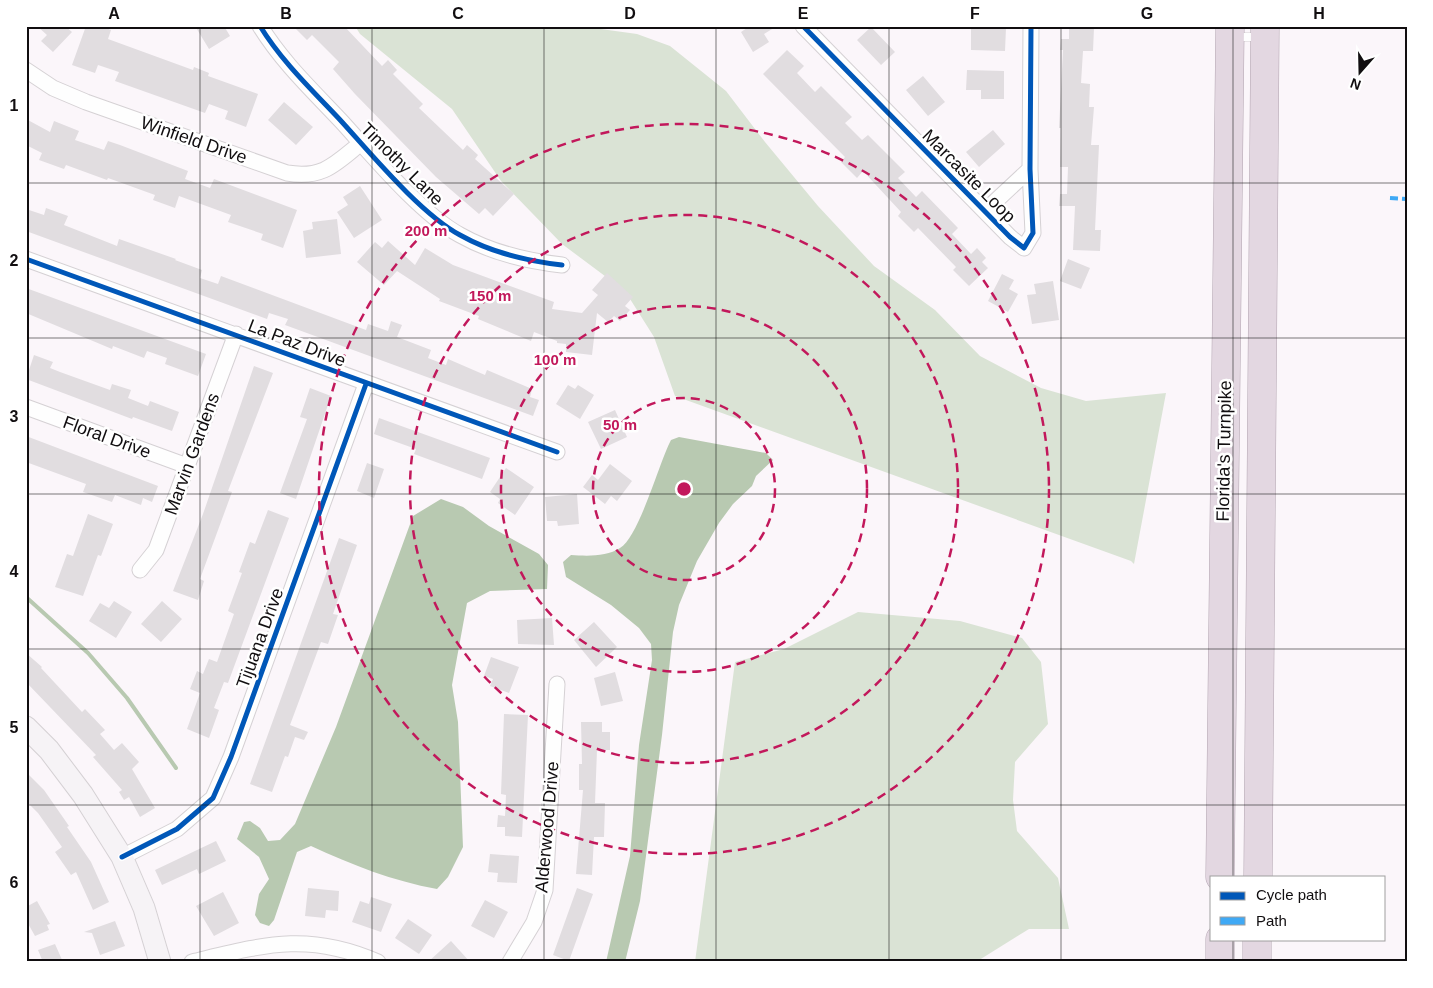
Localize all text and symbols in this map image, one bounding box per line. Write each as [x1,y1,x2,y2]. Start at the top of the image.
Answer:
text: A [108,5,120,22]
text: B [280,5,292,22]
text: C [452,5,464,22]
text: D [624,5,636,22]
text: E [798,5,809,22]
text: F [970,5,980,22]
text: G [1141,5,1153,22]
text: H [1313,5,1325,22]
north arrow [1336,48,1386,98]
text: N [1348,75,1363,93]
text: 1 [10,97,19,114]
street label: Winfield Drive [138,112,250,168]
street label: Timothy Lane [357,119,447,209]
street label: Marcasite Loop [918,125,1020,227]
text: 200 m [405,222,447,239]
text: 2 [10,252,19,269]
text: 150 m [469,287,511,304]
street label: La Paz Drive [245,315,349,371]
text: 100 m [534,351,576,368]
street label: Florida's Turnpike [1213,380,1235,522]
street label: Marvin Gardens [161,390,223,518]
text: 3 [10,408,19,425]
street label: Floral Drive [60,412,154,462]
text: 50 m [603,416,637,433]
centre of rings [675,480,693,498]
text: 4 [10,563,19,580]
street label: Tijuana Drive [233,585,287,691]
text: 5 [10,719,19,736]
street label: Alderwood Drive [531,760,563,894]
text: 6 [10,874,19,891]
legend [1210,876,1386,940]
text: Cycle path [1256,886,1327,903]
text: Path [1256,912,1287,929]

